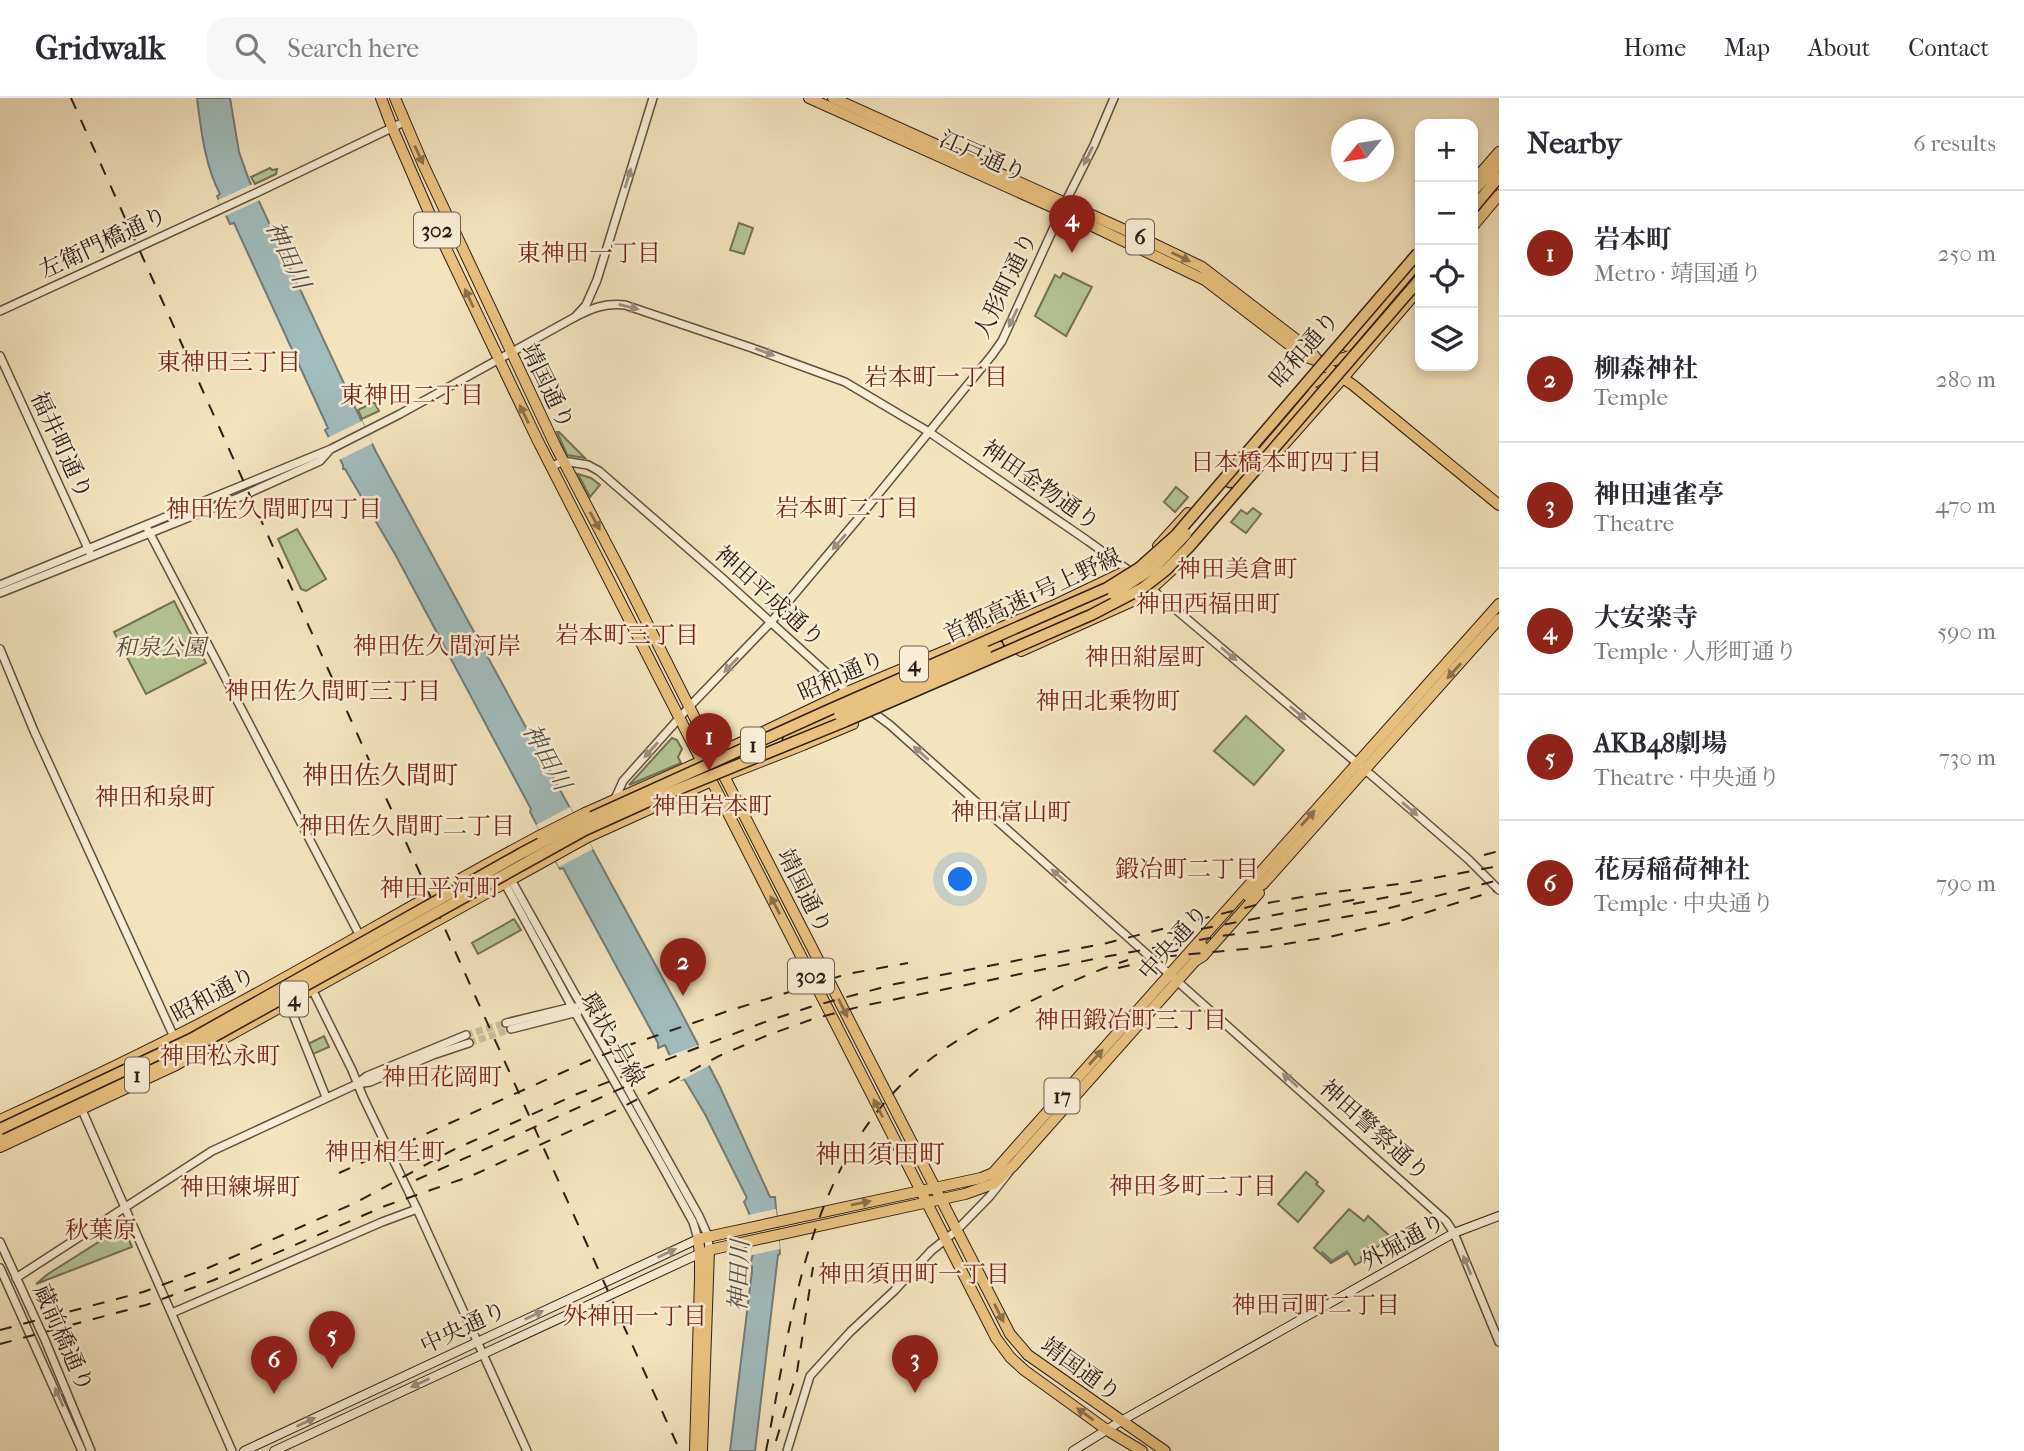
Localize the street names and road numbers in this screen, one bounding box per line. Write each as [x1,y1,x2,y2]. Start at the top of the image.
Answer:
street label: 江戸通り [935,125,1030,187]
street label: 左衛門橋通り [35,201,171,284]
road number: 302 [414,212,460,248]
road number: 6 [1126,220,1154,254]
street label: 人形町通り [968,228,1043,343]
street label: 昭和通り [1264,306,1345,393]
street label: 靖国通り [515,339,580,433]
street label: 福井町通り [25,387,98,503]
street label: 神田金物通り [976,435,1105,536]
street label: 神田平成通り [709,540,830,653]
street label: 首都高速1号上野線 [939,543,1125,648]
street label: 昭和通り [794,644,889,706]
road number: 4 [900,646,928,682]
road number: 1 [741,728,765,762]
street label: 靖国通り [772,844,837,938]
street label: 中央通り [1133,899,1214,986]
road number: 302 [788,958,834,994]
street label: 昭和通り [166,961,260,1028]
road number: 4 [280,982,308,1016]
street label: 環状2号線 [575,988,650,1091]
road number: 1 [125,1058,149,1093]
street label: 神田警察通り [1314,1074,1435,1187]
road number: 17 [1044,1079,1080,1114]
street label: 外堀通り [1356,1207,1450,1276]
street label: 蔵前橋通り [28,1280,99,1396]
street label: 中央通り [416,1296,511,1359]
street label: 靖国通り [1036,1331,1126,1407]

